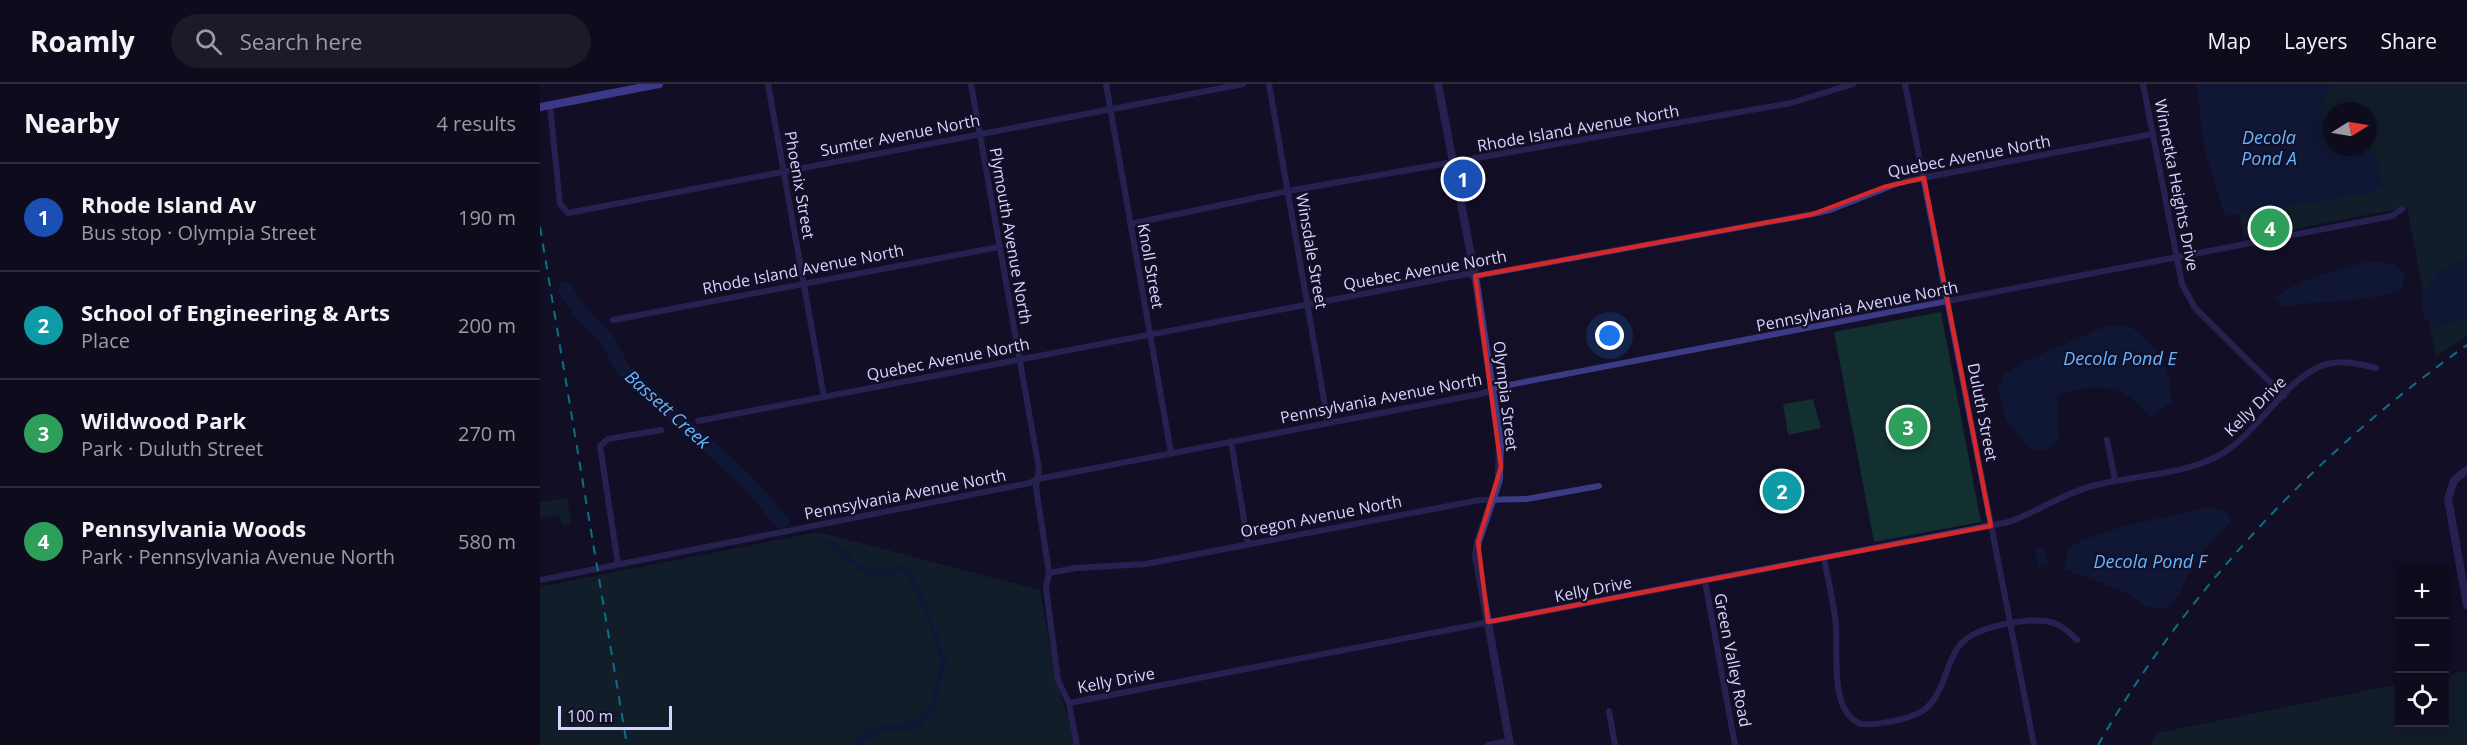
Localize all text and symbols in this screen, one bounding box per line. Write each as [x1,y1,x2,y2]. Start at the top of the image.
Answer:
search box [171,14,591,68]
text: Roamly [30,22,135,60]
icon: search [192,25,225,58]
text: Search here [240,26,362,56]
text: Map [2208,27,2251,55]
text: Layers [2284,27,2348,55]
text: Share [2381,27,2437,55]
street label: Winnetka Heights Drive [2150,97,2204,273]
street label: Rhode Island Avenue North [1475,99,1681,157]
north arrow [2323,102,2377,156]
text: Nearby [24,105,119,141]
street label: Sumter Avenue North [818,109,982,161]
text: 4 results [436,110,516,137]
water label: Decola Pond A [2241,125,2297,170]
street label: Phoenix Street [780,129,820,241]
street label: Quebec Avenue North [1886,129,2052,183]
street label: Plymouth Avenue North [985,146,1037,326]
pin: 1 [1444,156,1482,202]
text: Rhode Island Av [81,189,256,219]
street label: Winsdale Street [1291,192,1333,311]
text: 1 [38,204,49,231]
text: 190 m [458,204,516,231]
pin: 4 [2250,206,2290,250]
text: Bus stop · Olympia Street [81,219,316,246]
street label: Knoll Street [1133,222,1169,311]
street label: Rhode Island Avenue North [700,239,906,299]
street label: Quebec Avenue North [1342,245,1508,295]
street label: Pennsylvania Avenue North [1754,276,1960,336]
text: School of Engineering & Arts [81,297,390,327]
text: 2 [38,312,49,339]
text: 200 m [458,312,516,339]
your location [1595,321,1624,350]
text: Place [81,327,130,354]
street label: Quebec Avenue North [865,332,1031,386]
street label: Olympia Street [1488,340,1524,453]
water label: Decola Pond E [2063,346,2178,370]
street label: Duluth Street [1963,361,2003,463]
water label: Bassett Creek [620,364,716,454]
street label: Pennsylvania Avenue North [1278,368,1484,428]
street label: Kelly Drive [2219,371,2291,441]
pin: 3 [1888,404,1928,450]
text: Wildwood Park [81,405,246,435]
text: 3 [38,420,49,447]
text: 270 m [458,420,516,447]
text: Park · Duluth Street [81,435,263,462]
street label: Pennsylvania Avenue North [802,464,1008,524]
pin: 2 [1762,468,1802,514]
street label: Oregon Avenue North [1238,490,1404,542]
text: Pennsylvania Woods [81,513,306,543]
text: 4 [38,528,49,555]
text: 580 m [458,528,516,555]
text: Park · Pennsylvania Avenue North [81,543,395,570]
water label: Decola Pond F [2093,549,2208,573]
map controls [2395,565,2449,727]
button: + [2395,565,2449,619]
street label: Kelly Drive [1553,571,1633,607]
street label: Green Valley Road [1709,591,1757,729]
button: − [2395,619,2449,673]
street label: Kelly Drive [1076,662,1156,698]
button: locate [2395,673,2449,727]
scale bar [558,703,672,730]
text: 100 m [567,705,613,727]

